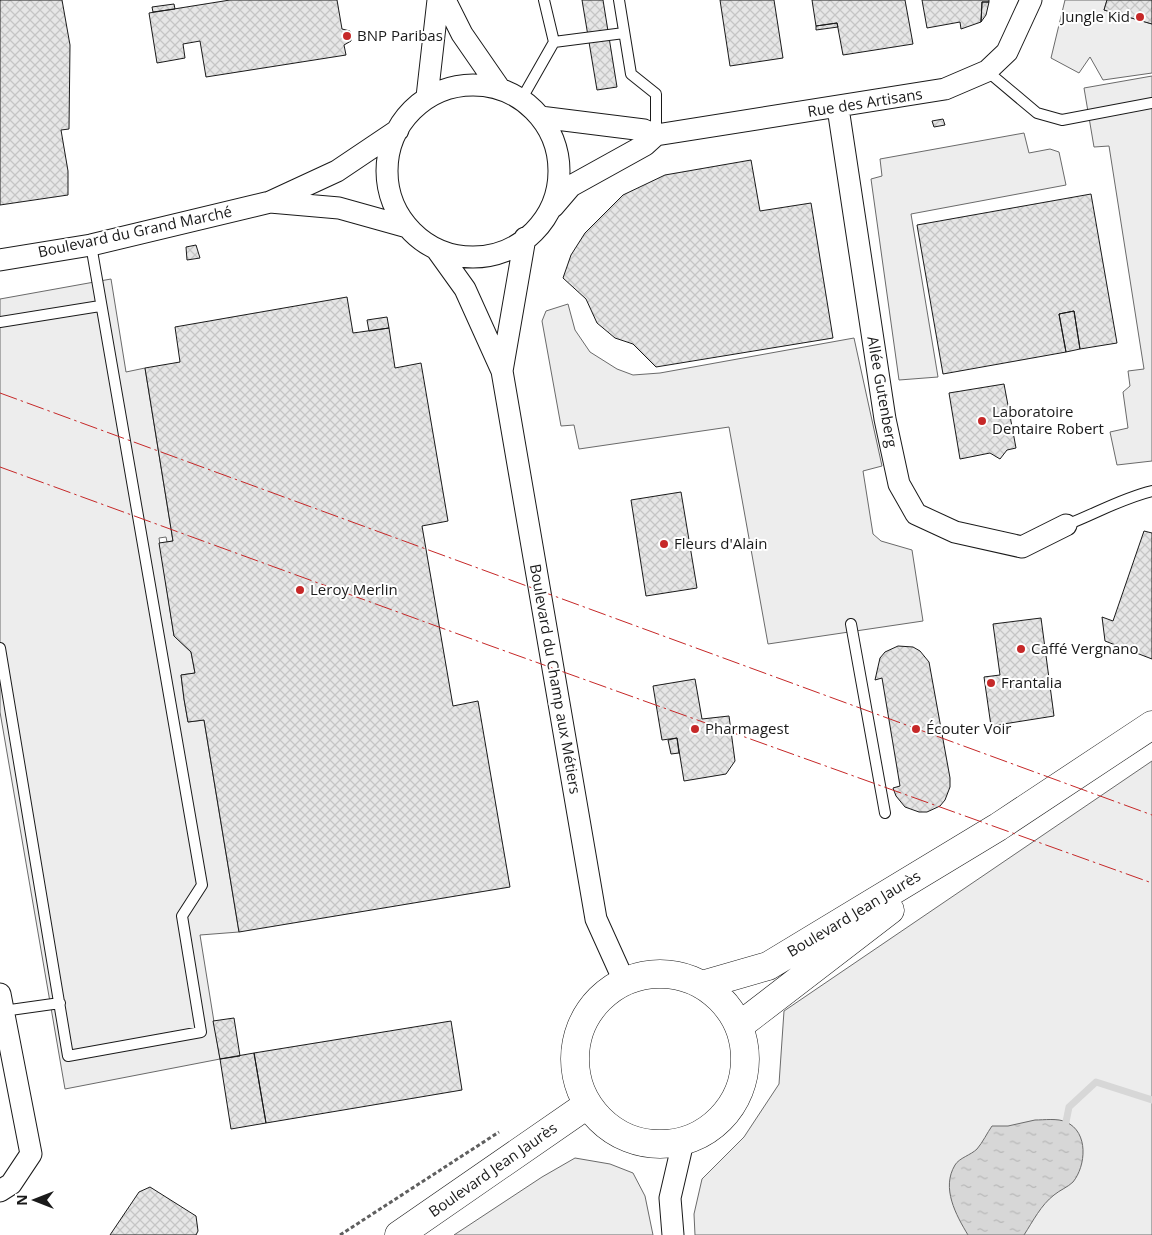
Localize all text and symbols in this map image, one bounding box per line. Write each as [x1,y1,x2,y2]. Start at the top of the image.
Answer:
place label: Jungle Kid [1059,6,1130,26]
marker: Jungle Kid [1134,11,1146,23]
place label: BNP Paribas [357,25,443,45]
marker: BNP Paribas [341,30,353,42]
street label: Rue des Artisans [806,83,924,121]
street label: Boulevard du Grand Marché [36,201,234,261]
street label: Allée Gutenberg [863,335,903,449]
place label: Laboratoire Dentaire Robert [992,401,1104,438]
marker: Laboratoire Dentaire Robert [976,415,988,427]
place label: Fleurs d'Alain [674,533,767,553]
marker: Fleurs d'Alain [658,538,670,550]
street label: Boulevard du Champ aux Métiers [526,562,586,795]
place label: Leroy Merlin [310,579,398,599]
marker: Leroy Merlin [294,584,306,596]
place label: Caffé Vergnano [1031,638,1139,658]
marker: Caffé Vergnano [1015,643,1027,655]
place label: Frantalia [1001,672,1062,692]
marker: Frantalia [985,677,997,689]
place label: Pharmagest [705,718,789,738]
place label: Écouter Voir [926,718,1011,738]
marker: Pharmagest [689,723,701,735]
marker: Écouter Voir [910,723,922,735]
street label: Boulevard Jean Jaurès [783,865,924,961]
street label: Boulevard Jean Jaurès [424,1117,561,1221]
north arrow [10,1175,60,1225]
text: N [12,1194,31,1206]

